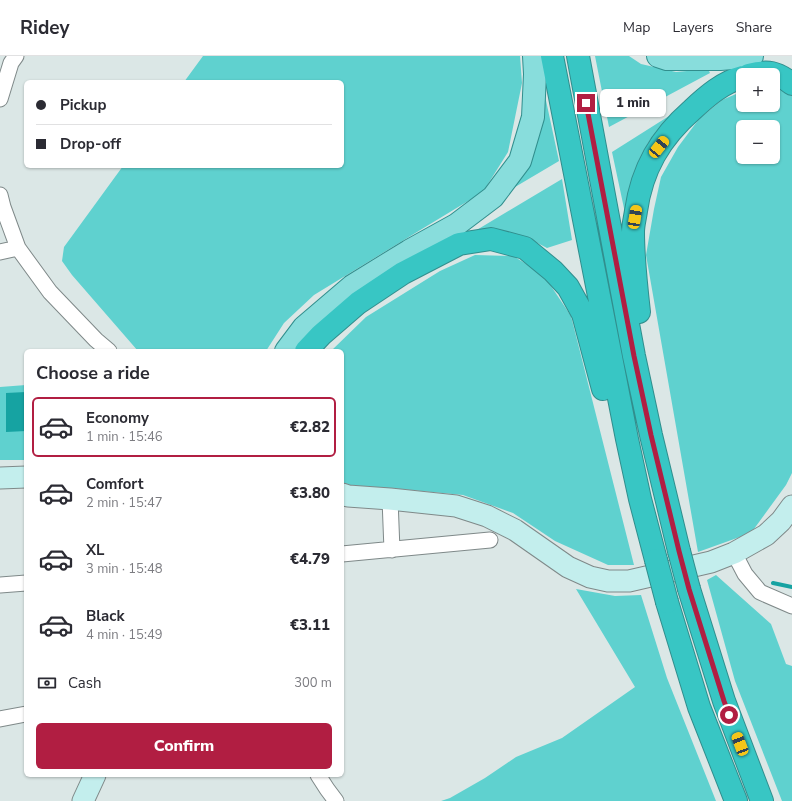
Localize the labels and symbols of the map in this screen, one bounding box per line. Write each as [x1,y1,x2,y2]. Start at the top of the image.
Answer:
callout: 1 min [600,89,666,117]
route end [577,94,595,112]
car [647,134,671,160]
car [627,204,643,230]
route start [720,706,738,724]
car [730,731,750,757]

